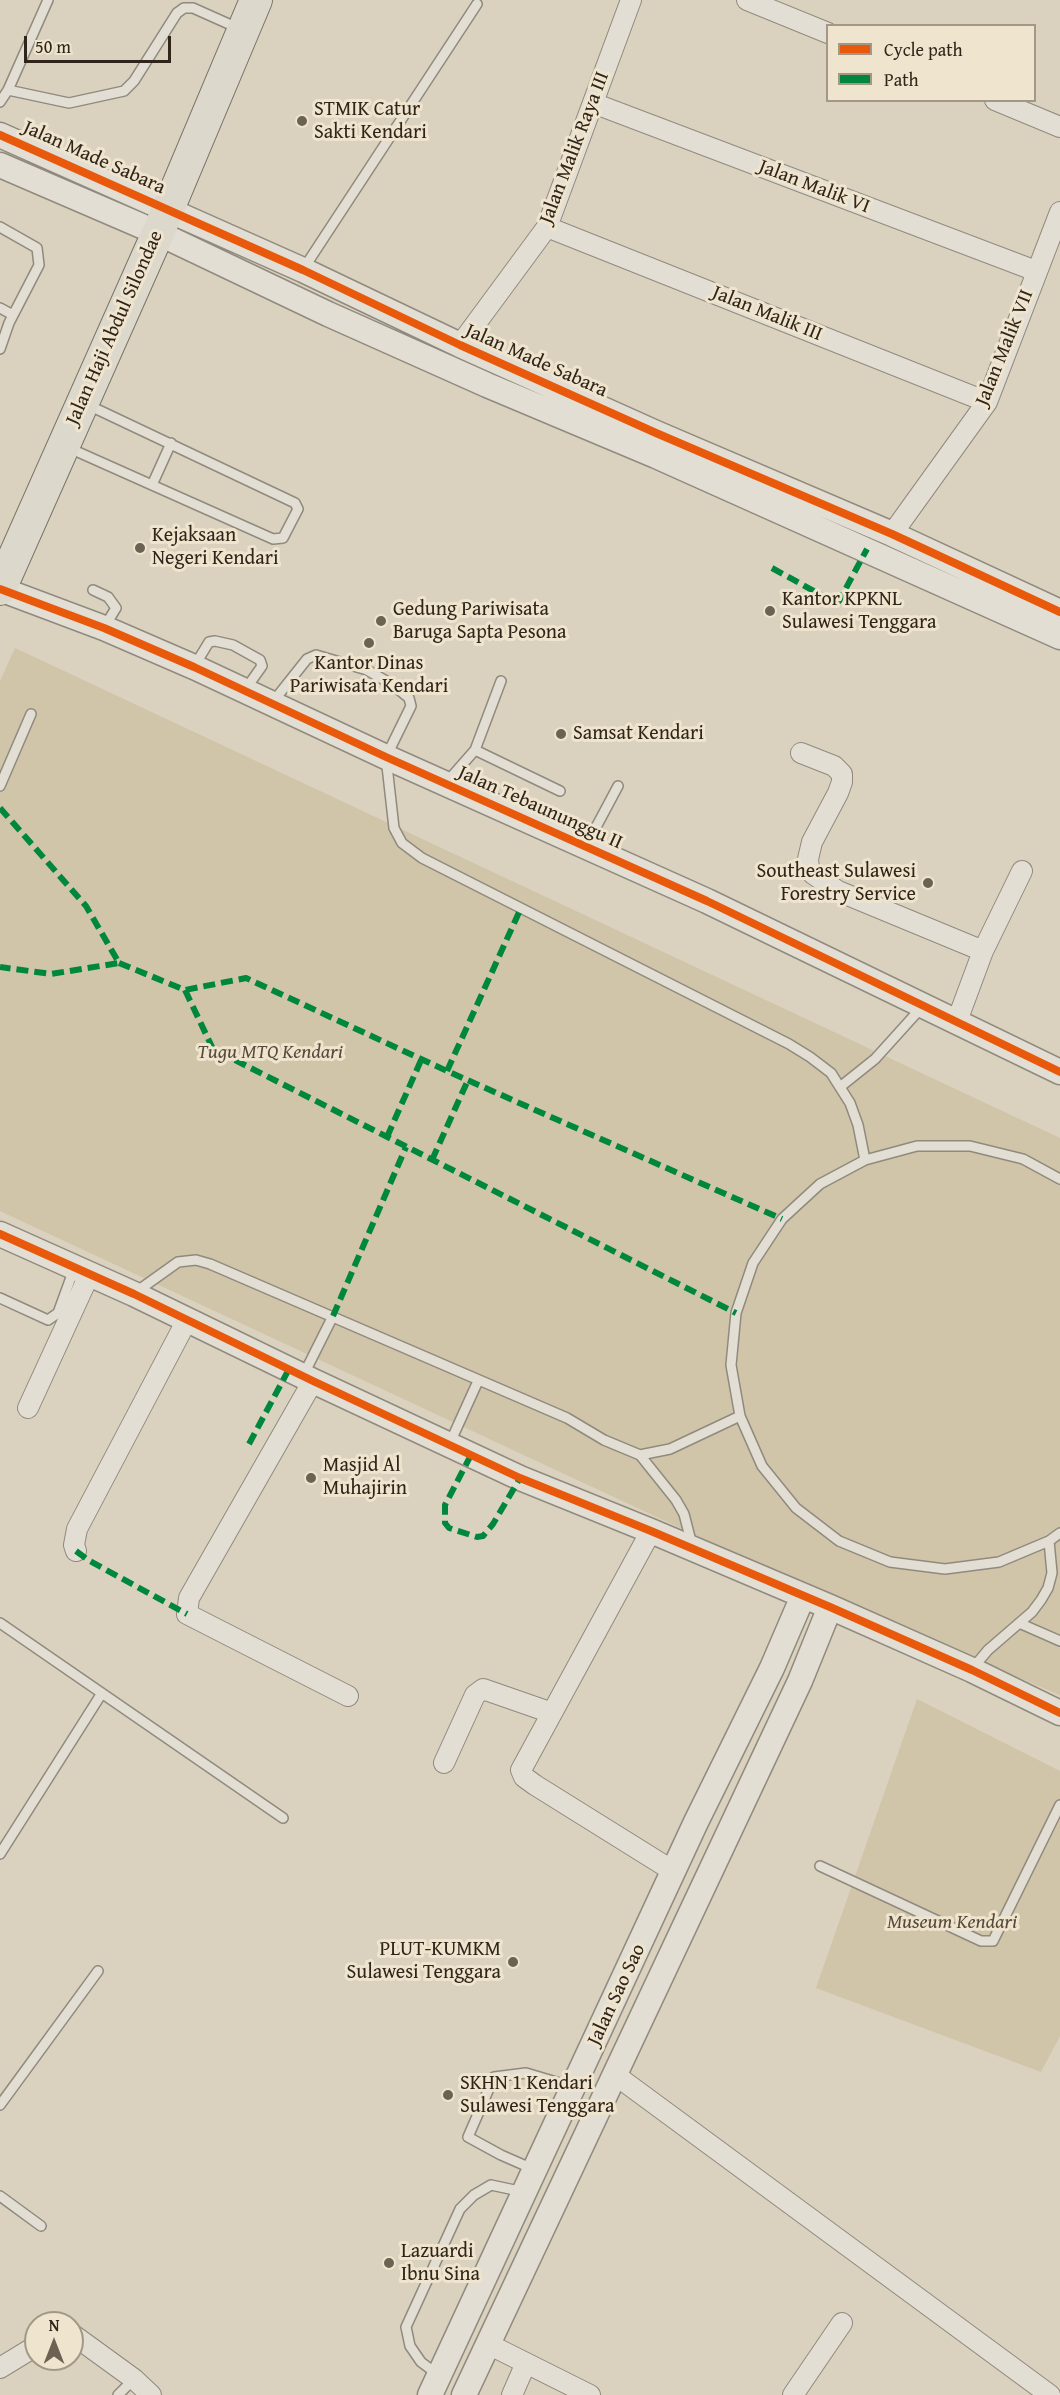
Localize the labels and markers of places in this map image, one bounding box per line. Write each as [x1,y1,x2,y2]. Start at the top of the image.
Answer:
place label: STMIK Catur Sakti Kendari [314,98,427,145]
marker: STMIK Catur Sakti Kendari [295,114,309,128]
place label: Kejaksaan Negeri Kendari [152,524,278,571]
marker: Kejaksaan Negeri Kendari [133,541,147,555]
place label: Kantor KPKNL Sulawesi Tenggara [782,588,936,635]
place label: Gedung Pariwisata Baruga Sapta Pesona [393,598,567,645]
marker: Kantor KPKNL Sulawesi Tenggara [763,604,777,618]
marker: Gedung Pariwisata Baruga Sapta Pesona [374,614,388,628]
marker: Kantor Dinas Pariwisata Kendari [362,636,376,650]
place label: Kantor Dinas Pariwisata Kendari [290,652,448,699]
place label: Samsat Kendari [573,722,704,746]
marker: Samsat Kendari [554,727,568,741]
place label: Southeast Sulawesi Forestry Service [757,860,916,907]
marker: Southeast Sulawesi Forestry Service [921,876,935,890]
place label: Masjid Al Muhajirin [323,1454,407,1501]
marker: Masjid Al Muhajirin [304,1471,318,1485]
place label: PLUT-KUMKM Sulawesi Tenggara [347,1938,501,1985]
marker: PLUT-KUMKM Sulawesi Tenggara [506,1955,520,1969]
place label: SKHN 1 Kendari Sulawesi Tenggara [460,2072,614,2119]
marker: SKHN 1 Kendari Sulawesi Tenggara [441,2088,455,2102]
place label: Lazuardi Ibnu Sina [401,2240,480,2287]
marker: Lazuardi Ibnu Sina [382,2256,396,2270]

